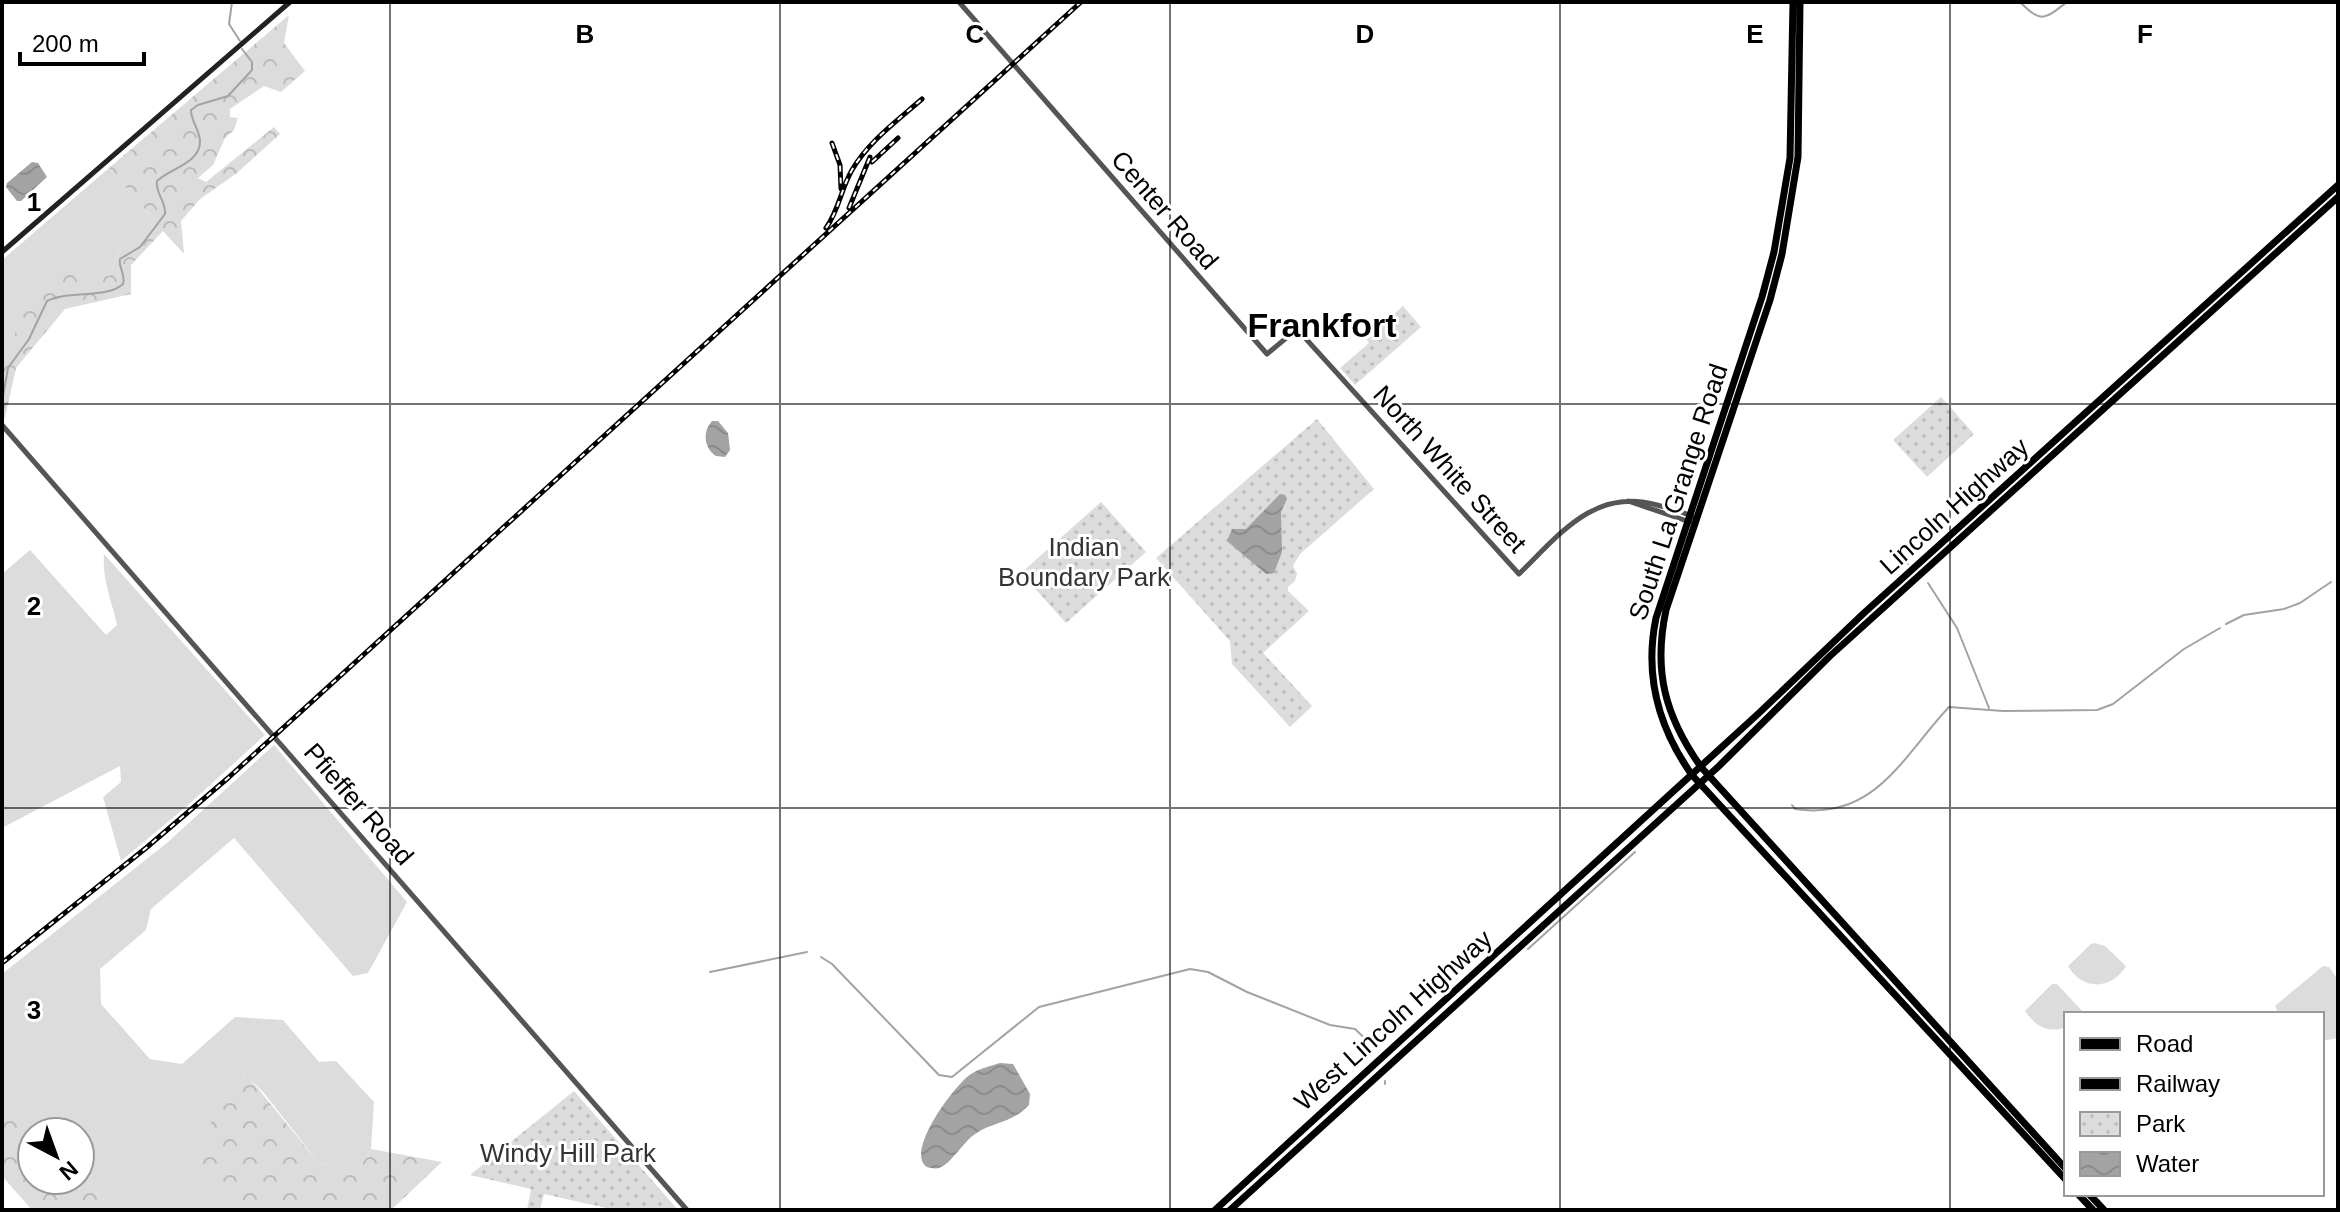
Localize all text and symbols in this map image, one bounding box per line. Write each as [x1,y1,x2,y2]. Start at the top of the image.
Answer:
scale bar [20,16,144,66]
text: B [576,19,594,49]
text: C [966,19,985,49]
text: D [1356,19,1374,49]
text: E [1746,19,1764,49]
text: F [2137,19,2153,49]
text: 200 m [32,30,99,57]
street label: Center Road [1105,145,1225,275]
text: 1 [27,187,41,217]
district label: Frankfort [1247,306,1397,344]
street label: South La Grange Road [1622,360,1734,624]
street label: North White Street [1367,379,1533,559]
street label: Lincoln Highway [1874,432,2034,580]
park label: Indian Boundary Park [998,532,1171,592]
text: 2 [27,591,41,621]
street label: Pfieffer Road [298,737,420,871]
street label: West Lincoln Highway [1288,923,1498,1117]
text: 3 [27,995,41,1025]
legend [2064,1012,2324,1196]
text: Road [2136,1030,2193,1057]
text: Railway [2136,1070,2220,1097]
text: Park [2136,1110,2186,1137]
north arrow [16,1116,96,1196]
park label: Windy Hill Park [480,1138,657,1168]
text: Water [2136,1150,2199,1177]
text: N [55,1156,83,1185]

